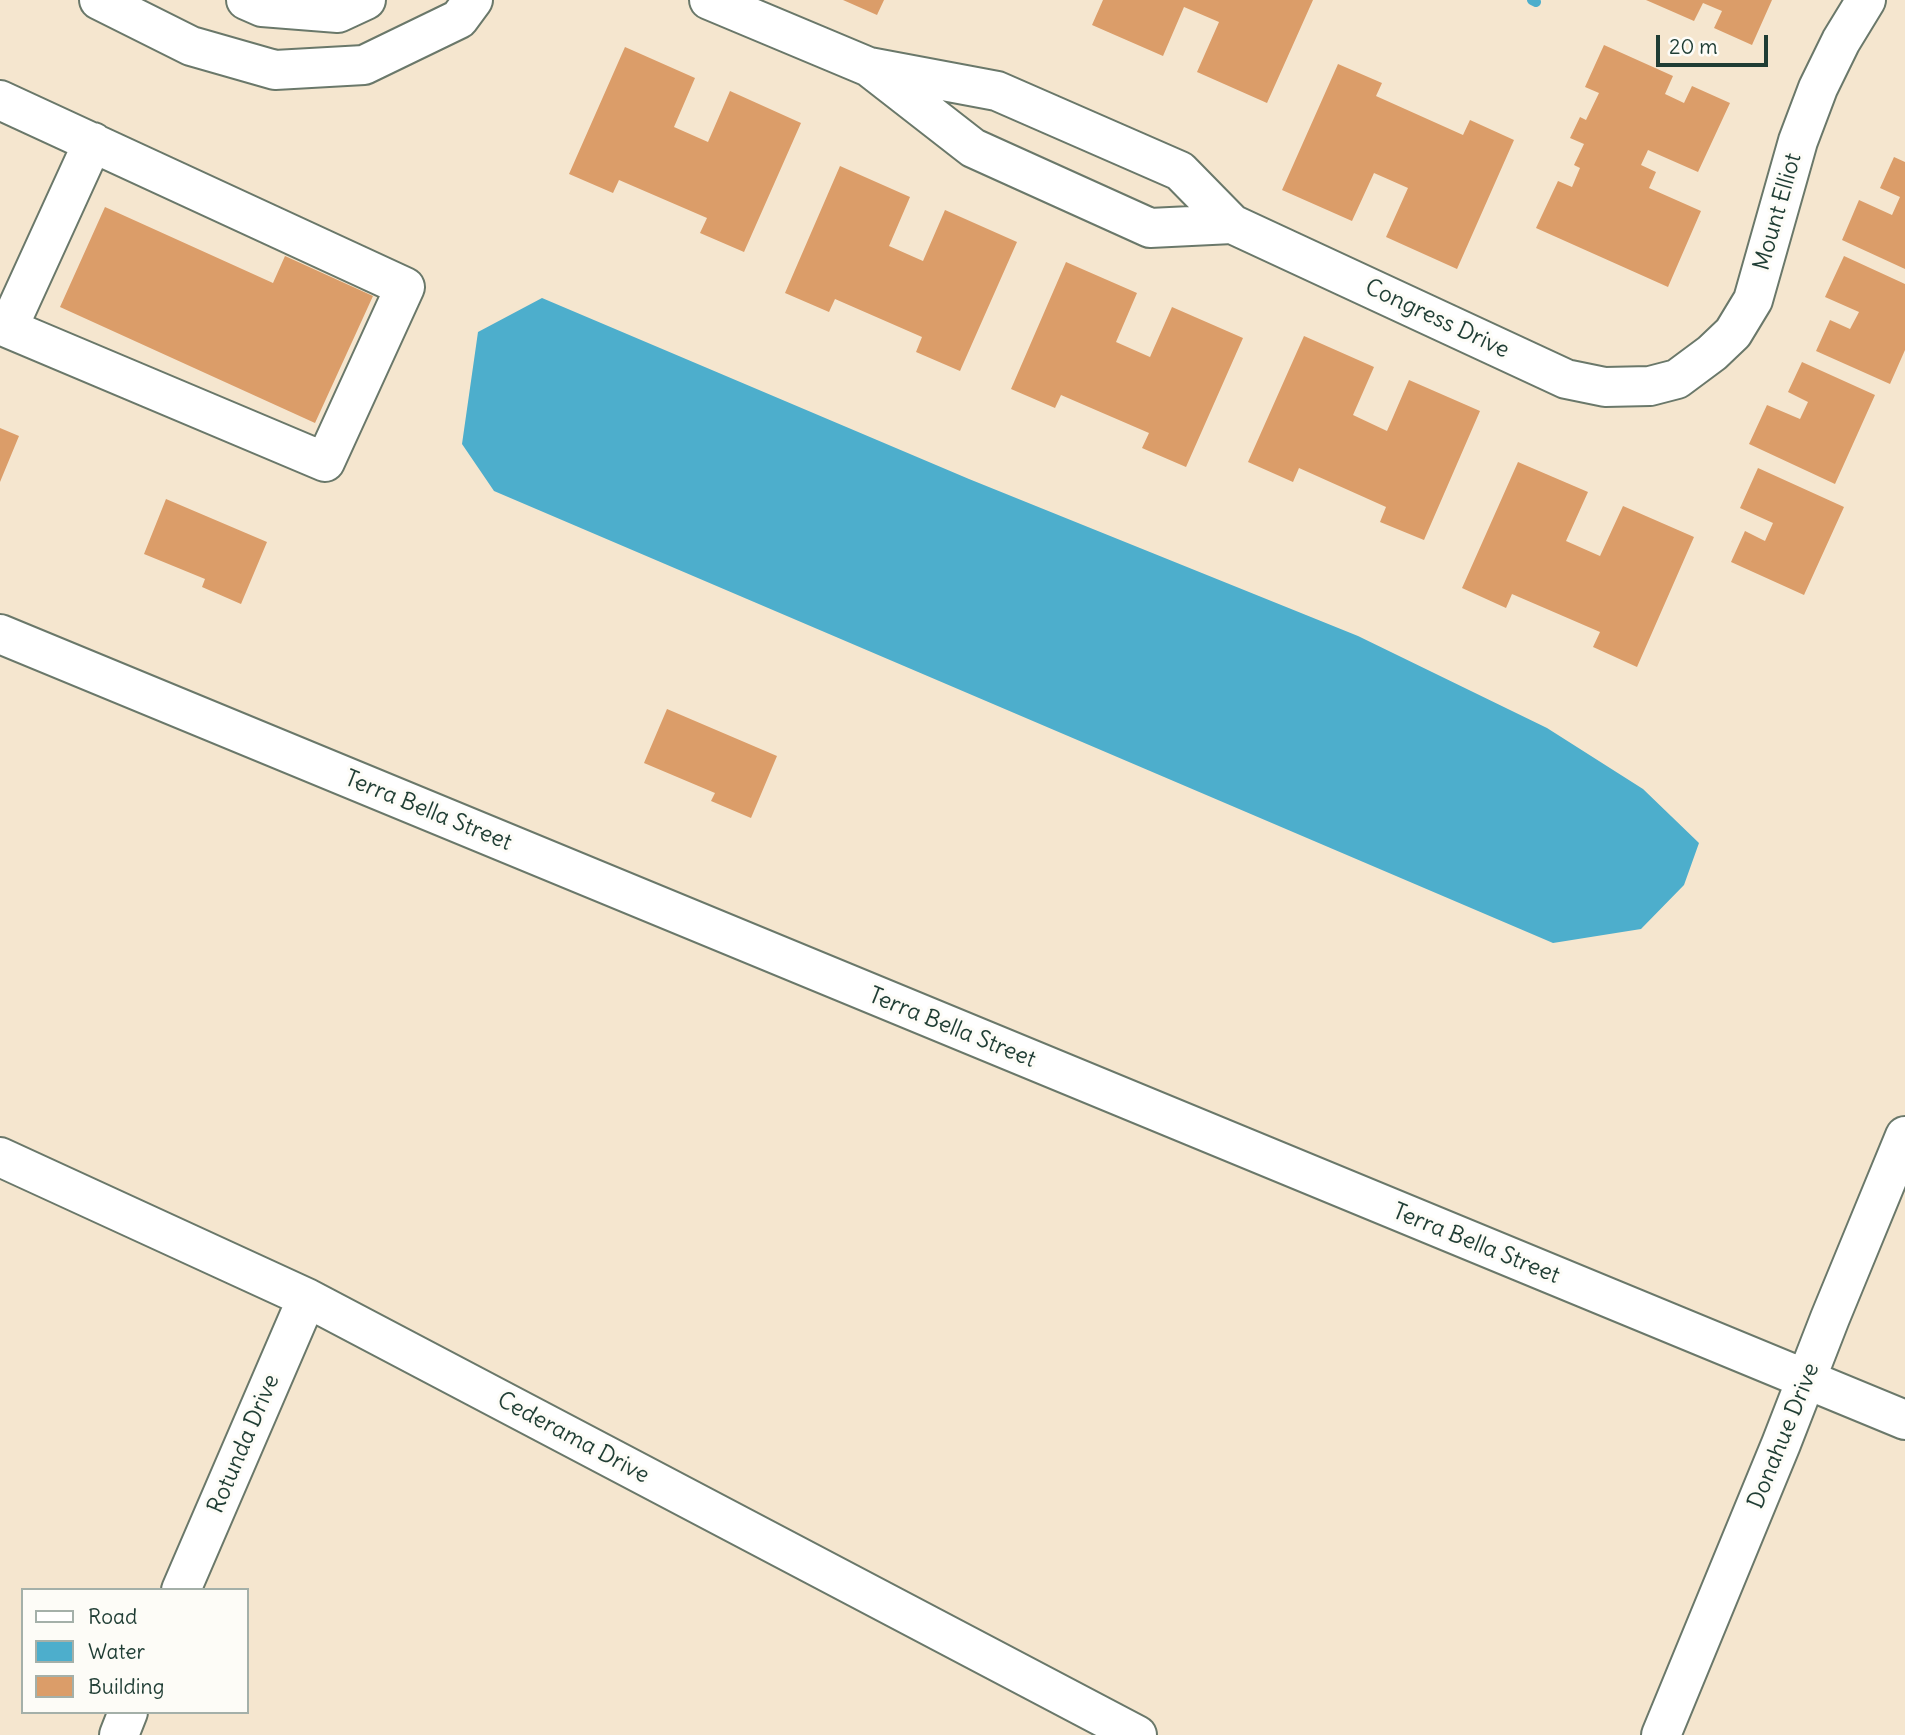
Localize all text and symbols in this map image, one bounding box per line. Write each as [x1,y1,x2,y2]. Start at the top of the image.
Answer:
scale bar [1660,21,1772,65]
text: 20 m [1669,33,1718,60]
street label: Mount Elliot [1748,150,1808,274]
street label: Congress Drive [1361,274,1513,364]
street label: Terra Bella Street [340,765,516,857]
street label: Terra Bella Street [864,982,1040,1074]
street label: Terra Bella Street [1388,1198,1564,1290]
street label: Donahue Drive [1742,1359,1826,1513]
street label: Rotunda Drive [202,1370,286,1518]
street label: Cederama Drive [492,1386,654,1490]
legend [21,1588,248,1714]
text: Road [88,1603,137,1630]
text: Water [88,1638,145,1665]
text: Building [88,1673,164,1700]

